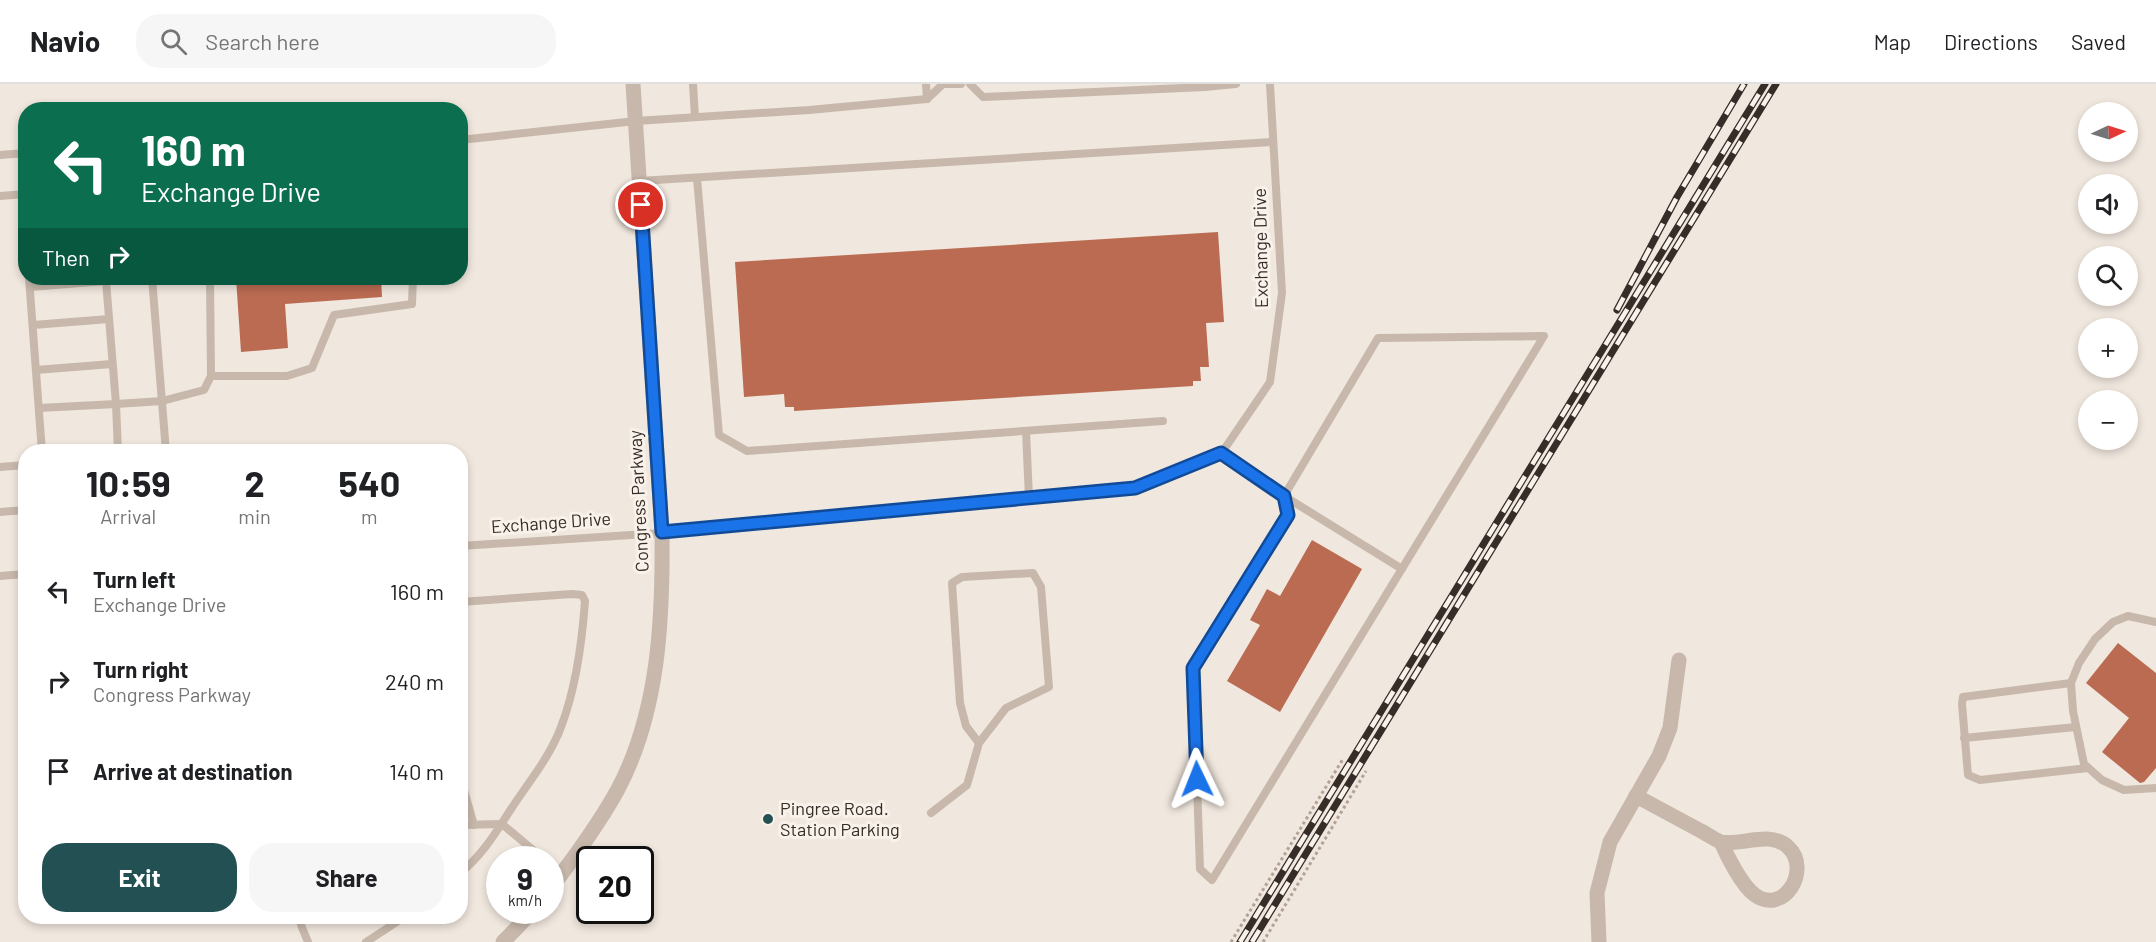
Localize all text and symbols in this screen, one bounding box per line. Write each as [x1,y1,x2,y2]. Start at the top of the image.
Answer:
search box [136,14,556,68]
text: Navio [30,24,100,58]
icon: search [157,25,190,58]
text: Search here [205,28,320,54]
text: Map [1874,29,1911,54]
text: Directions [1944,29,2038,54]
text: Saved [2071,29,2126,54]
north arrow [2078,102,2138,162]
map controls [2078,102,2138,450]
text: 160 m [141,124,246,174]
icon: left [42,126,120,204]
button: sound [2078,174,2138,234]
text: Exchange Drive [141,175,321,207]
pin [615,179,666,230]
icon: arrive [624,188,657,221]
street label: Exchange Drive [1248,188,1272,308]
icon: right [102,240,135,273]
text: Then [42,244,90,270]
button: search [2078,246,2138,306]
button: + [2078,318,2138,378]
button: − [2078,390,2138,450]
street label: Congress Parkway [623,430,653,573]
text: 10:59 [86,461,171,504]
text: 2 [244,461,265,504]
text: 540 [339,461,400,504]
text: Arrival [100,504,156,528]
text: min [238,504,271,528]
text: m [361,504,378,528]
street label: Exchange Drive [490,507,612,537]
text: Turn left [93,566,176,592]
icon: left [42,575,75,608]
text: 160 m [390,578,444,604]
text: Exchange Drive [93,592,226,616]
text: Turn right [93,656,188,682]
icon: right [42,665,75,698]
text: 240 m [385,668,444,694]
text: Congress Parkway [93,682,251,706]
position arrow [1165,747,1229,811]
icon: arrive [42,755,75,788]
text: Arrive at destination [93,758,292,784]
text: 140 m [389,758,444,784]
place label: Pingree Road. Station Parking [780,797,900,840]
marker: Pingree Road. Station Parking [761,812,775,826]
button: Exit [42,843,237,912]
button: Share [249,843,444,912]
speed limit sign: 20 [576,846,654,924]
text: 9 [517,860,533,896]
text: km/h [508,891,542,909]

